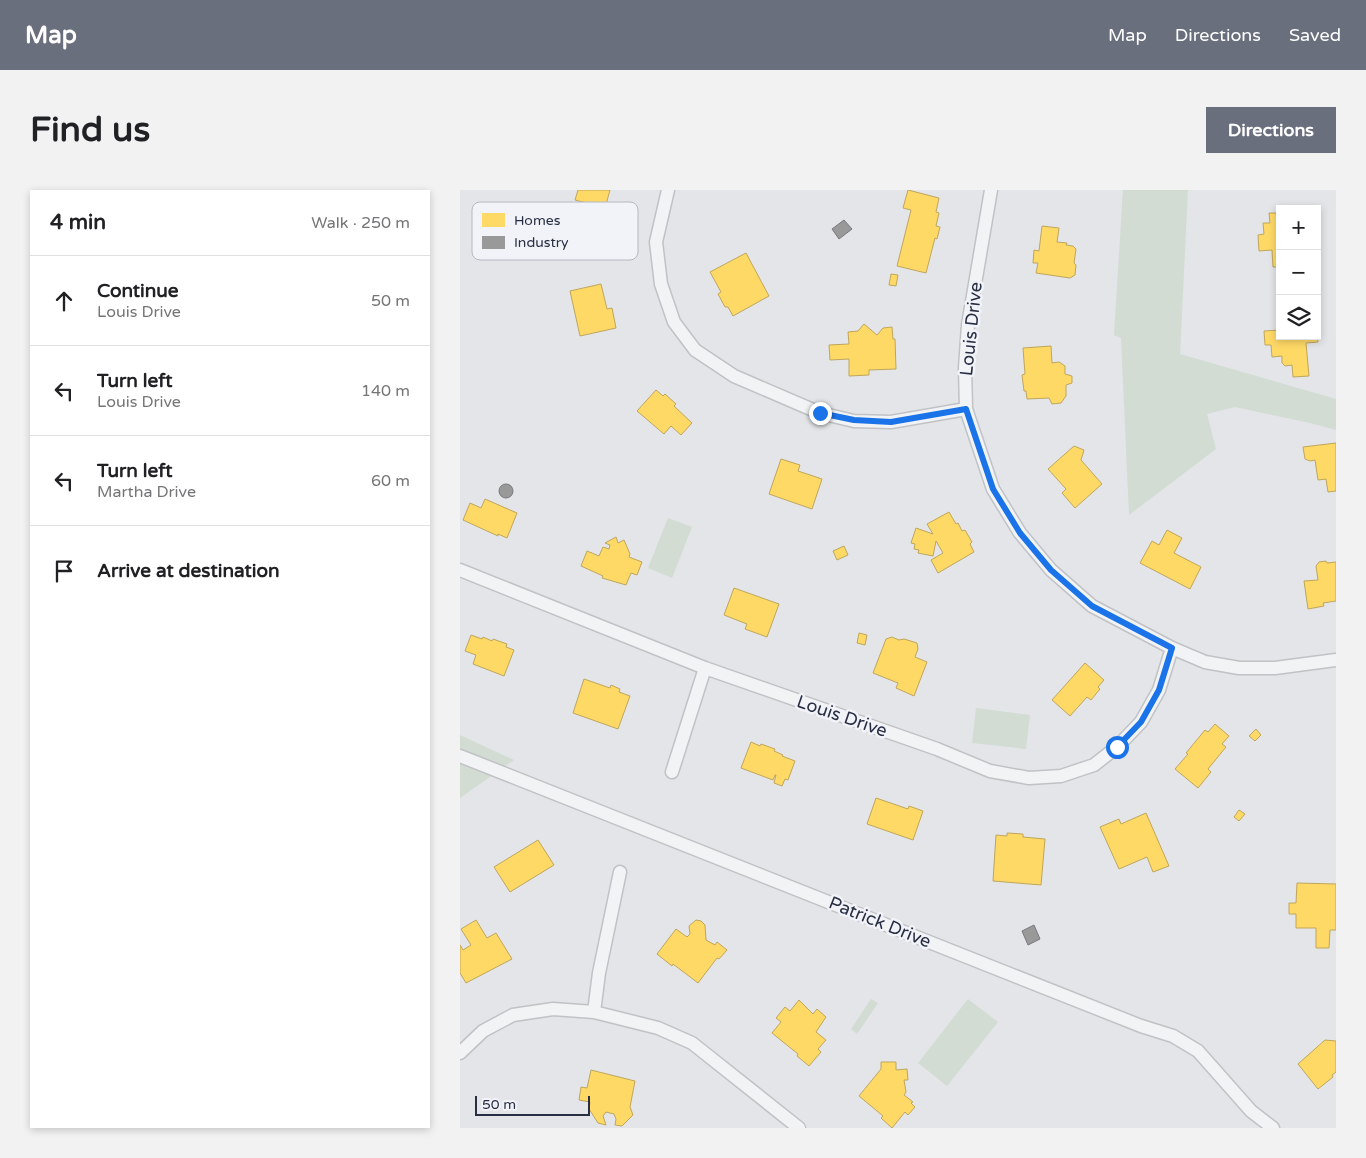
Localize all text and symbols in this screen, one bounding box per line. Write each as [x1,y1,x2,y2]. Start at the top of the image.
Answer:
text: Map [25,21,77,50]
text: Map [1108,24,1147,46]
text: Directions [1175,24,1261,46]
text: Saved [1289,24,1341,46]
button: Directions [1206,107,1336,153]
text: Find us [30,109,150,151]
legend [472,202,638,260]
map controls [1276,205,1321,340]
button: + [1276,205,1321,250]
text: 4 min [50,210,106,235]
text: Homes [514,212,561,229]
text: Walk · 250 m [311,213,410,233]
text: Industry [514,234,569,251]
button: − [1276,250,1321,295]
text: Continue [97,280,179,302]
street label: Louis Drive [955,281,987,377]
icon: ahead [50,287,78,315]
text: 50 m [371,291,410,311]
button: layers [1276,295,1321,340]
text: Louis Drive [97,302,181,322]
text: Turn left [97,370,173,392]
icon: left [50,377,78,405]
text: 140 m [361,381,410,401]
text: Louis Drive [97,392,181,412]
route end [809,402,832,425]
text: Turn left [97,460,173,482]
icon: left [50,467,78,495]
text: 60 m [371,471,410,491]
text: Martha Drive [97,482,196,502]
icon: arrive [50,557,78,585]
text: Arrive at destination [97,560,280,582]
street label: Louis Drive [794,690,890,742]
route start [1106,736,1129,759]
street label: Patrick Drive [826,892,934,952]
scale bar [475,1093,590,1116]
text: 50 m [482,1096,516,1113]

